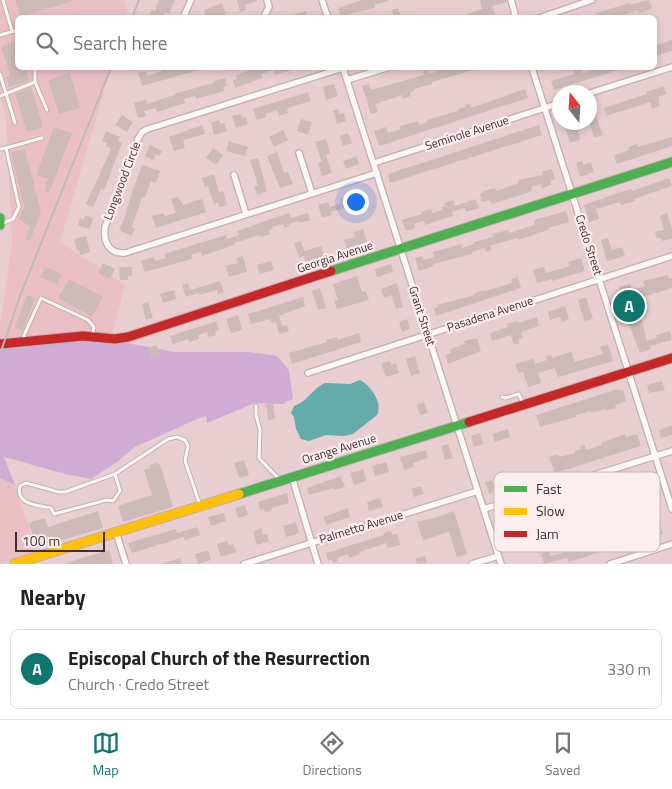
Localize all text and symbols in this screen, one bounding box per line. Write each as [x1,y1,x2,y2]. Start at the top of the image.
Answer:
search box [15,15,657,70]
text: Search here [73,28,167,57]
icon: search [33,29,61,57]
north arrow [552,85,597,130]
street label: Seminole Avenue [423,110,511,155]
street label: Longwood Circle [98,139,145,223]
your location [343,189,369,215]
street label: Credo Street [571,212,608,278]
street label: Georgia Avenue [294,235,375,278]
street label: Grant Street [404,284,441,349]
pin: A [613,287,645,325]
street label: Pasadena Avenue [444,291,535,336]
street label: Orange Avenue [299,428,378,469]
legend [494,472,660,552]
text: Fast [536,478,561,499]
text: Slow [536,500,565,521]
street label: Palmetto Avenue [317,505,405,548]
text: Jam [536,523,559,544]
scale bar [15,529,105,552]
text: 100 m [22,530,60,551]
text: Nearby [20,581,85,613]
text: Episcopal Church of the Resurrection [68,643,370,672]
text: A [32,657,42,681]
text: 330 m [607,657,651,681]
text: Church · Credo Street [68,672,209,696]
tab: Map [92,729,120,780]
tab: Directions [303,729,362,780]
tab: Saved [545,729,581,780]

